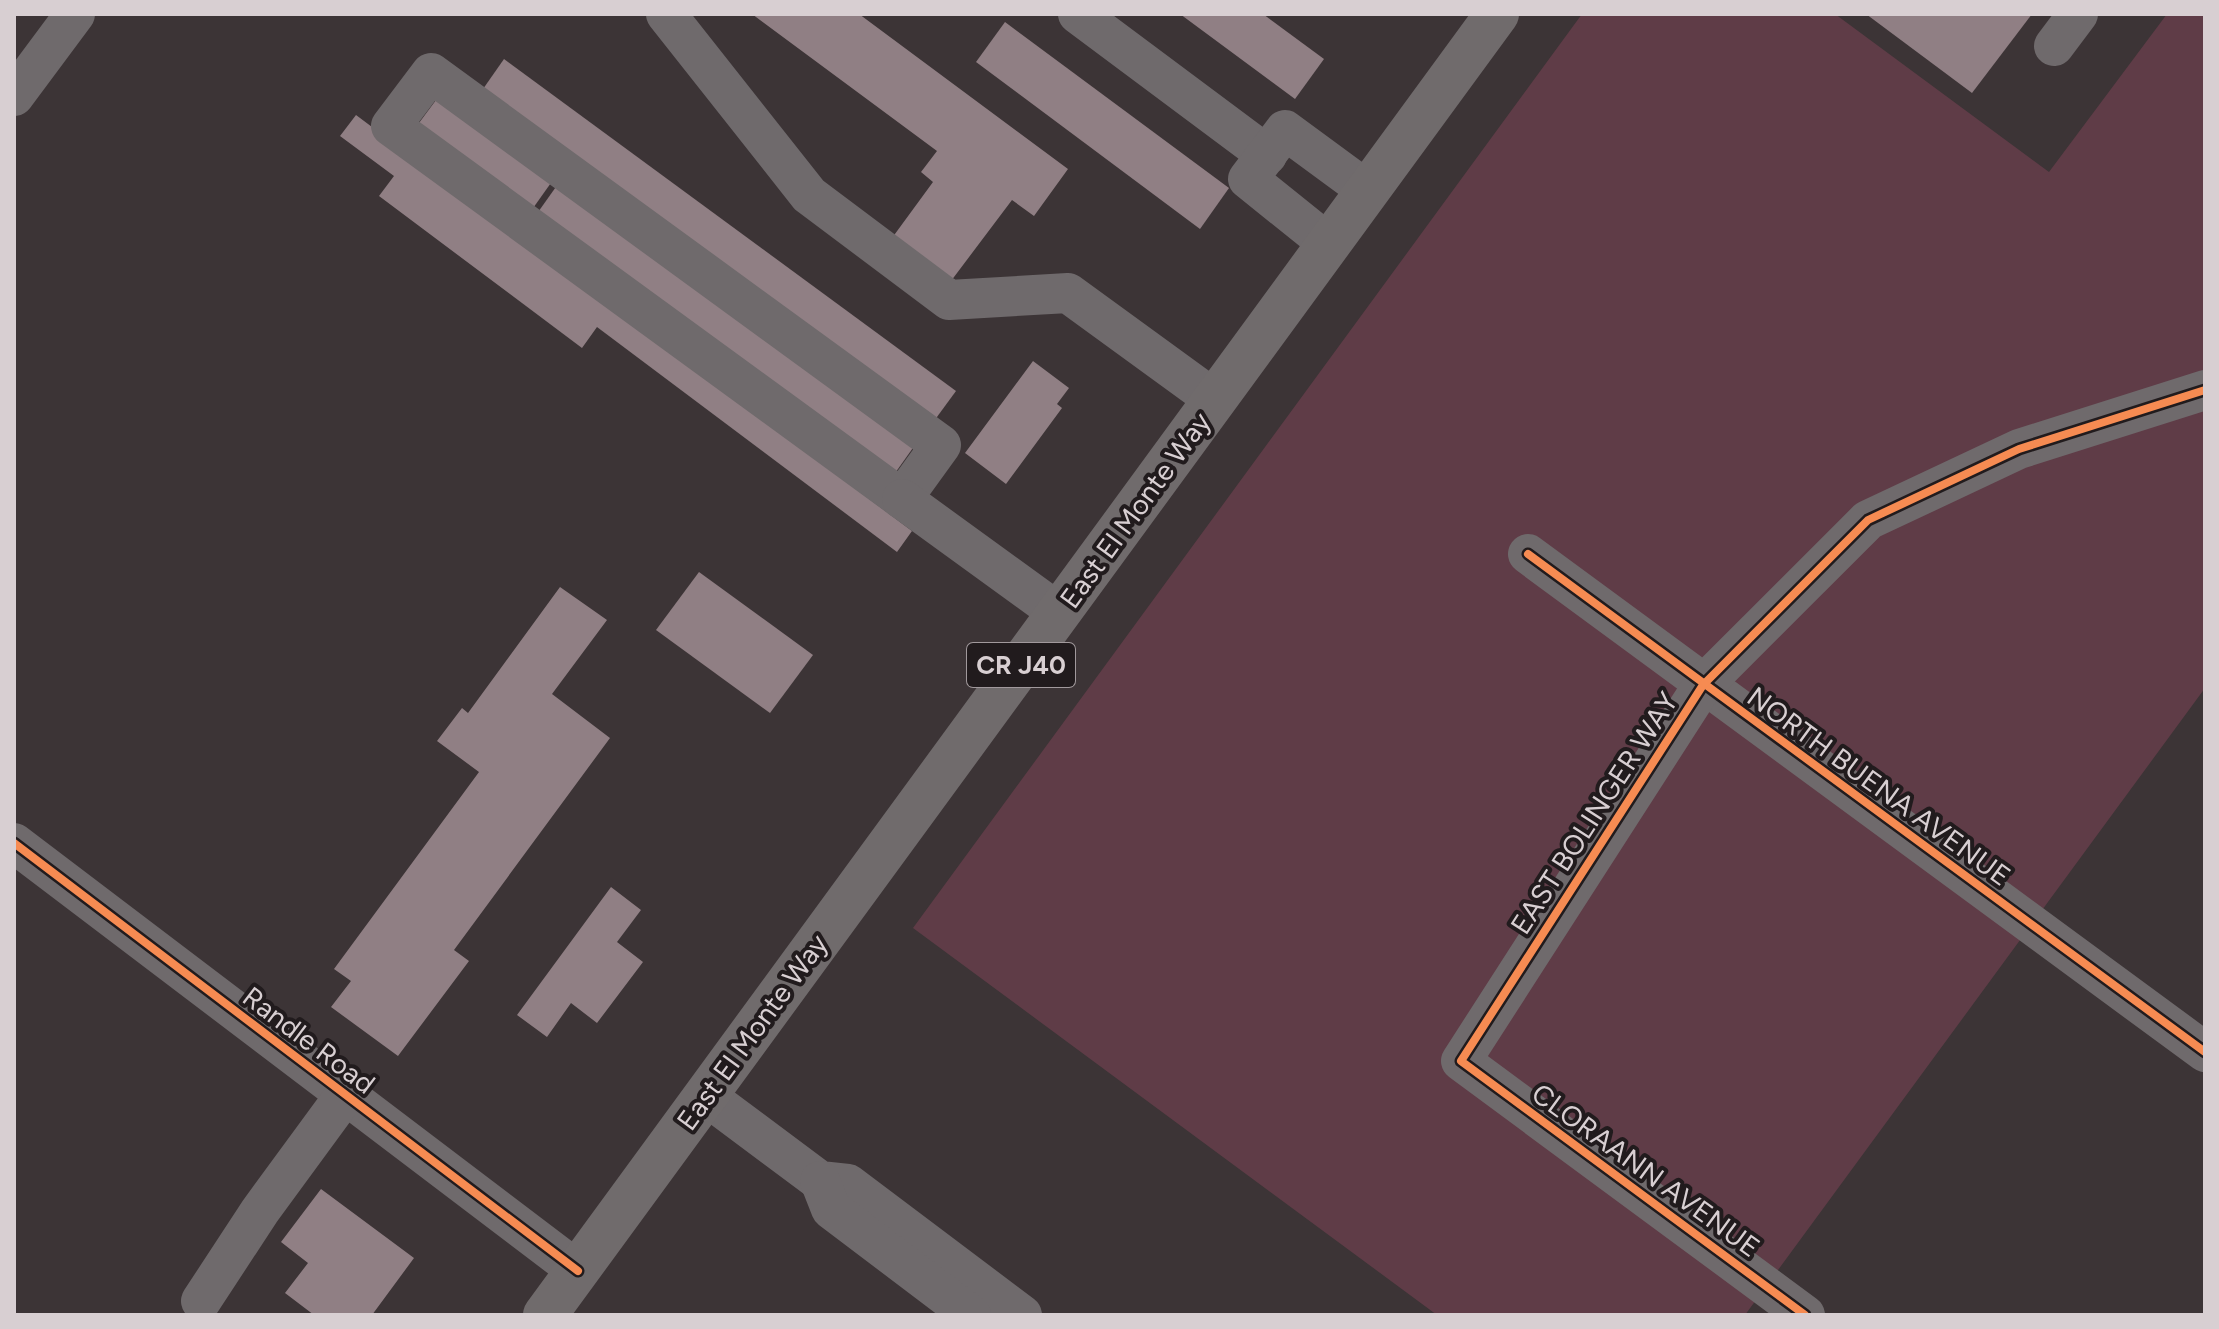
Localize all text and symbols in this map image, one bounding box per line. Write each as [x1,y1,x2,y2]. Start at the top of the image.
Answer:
street label: East El Monte Way [1053,405,1218,615]
road number: CR J40 [967,643,1075,687]
street label: NORTH BUENA AVENUE [1741,679,2017,893]
street label: EAST BOLINGER WAY [1503,686,1685,940]
street label: East El Monte Way [670,927,835,1137]
street label: Randle Road [236,979,382,1101]
street label: CLORAANN AVENUE [1525,1076,1767,1264]

